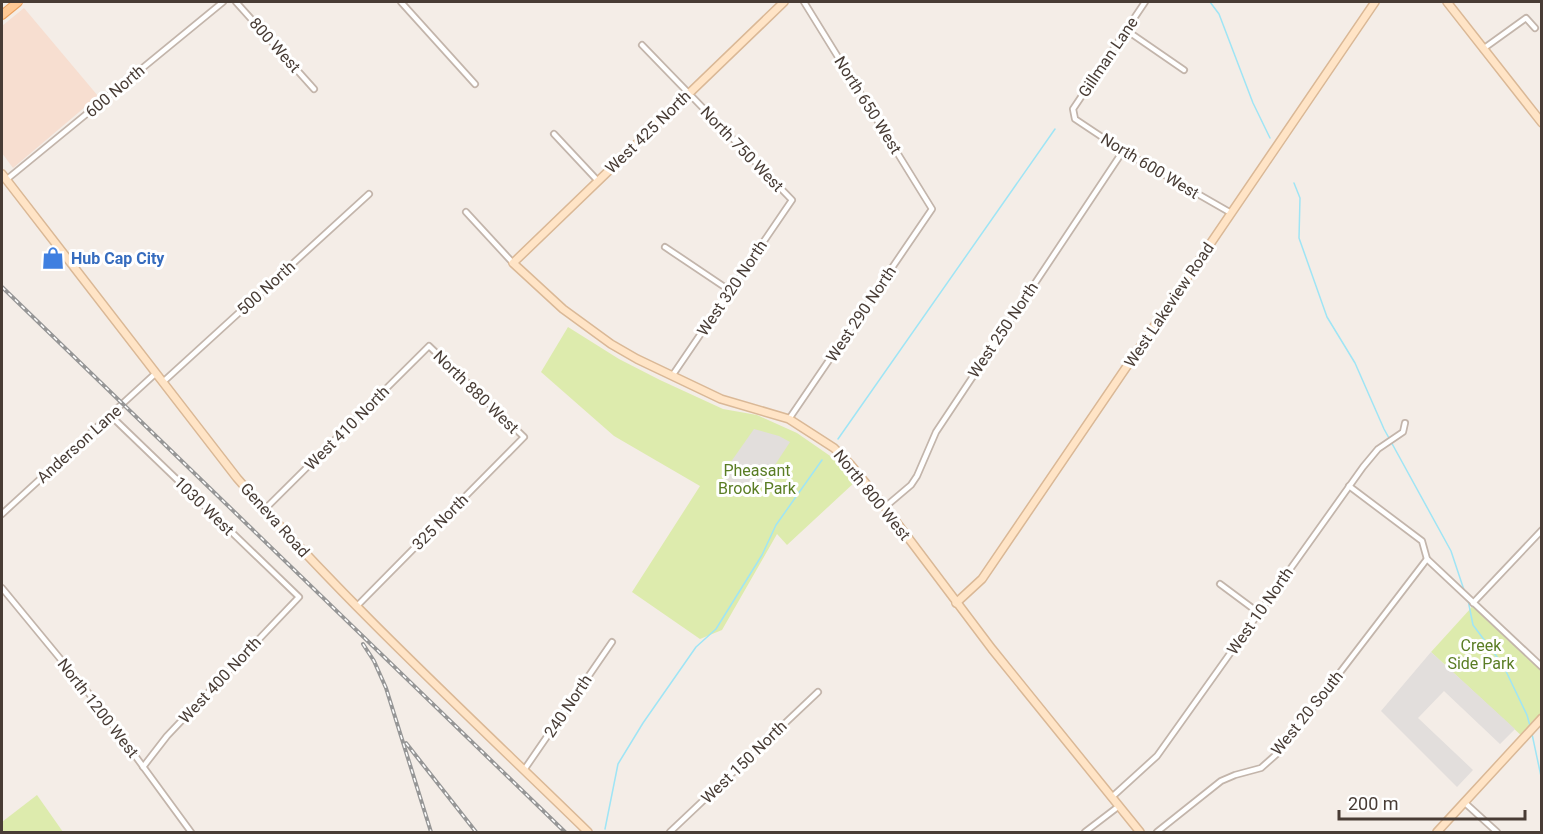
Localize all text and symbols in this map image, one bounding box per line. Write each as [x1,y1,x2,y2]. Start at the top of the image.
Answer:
street label: Gillman Lane [1074,13,1142,101]
street label: 800 West [246,14,304,76]
street label: North 650 West [830,53,906,157]
street label: 600 North [82,61,148,121]
street label: West 425 North [601,87,695,177]
street label: North 750 West [697,102,787,196]
street label: North 600 West [1097,129,1203,203]
street label: West 320 North [693,237,771,339]
street label: West Lakeview Road [1120,239,1218,371]
shop icon: Hub Cap City [40,245,66,271]
place label: Hub Cap City [71,249,165,268]
street label: 500 North [233,257,299,319]
street label: West 290 North [822,263,900,365]
street label: West 250 North [964,279,1042,381]
street label: North 880 West [429,347,523,437]
street label: West 410 North [301,382,393,474]
street label: Anderson Lane [33,401,125,487]
street label: North 800 West [830,446,914,544]
park label: Pheasant Brook Park [718,461,797,498]
street label: 1030 West [170,473,238,539]
street label: Geneva Road [237,479,313,561]
street label: 325 North [408,490,472,554]
street label: West 10 North [1223,564,1297,658]
street label: West 400 North [175,633,265,727]
park label: Creek Side Park [1447,636,1515,673]
street label: North 1200 West [54,655,142,761]
street label: West 20 South [1267,667,1347,759]
street label: 240 North [540,671,596,741]
street label: West 150 North [697,717,791,807]
scale bar [1339,783,1525,821]
text: 200 m [1348,793,1399,814]

